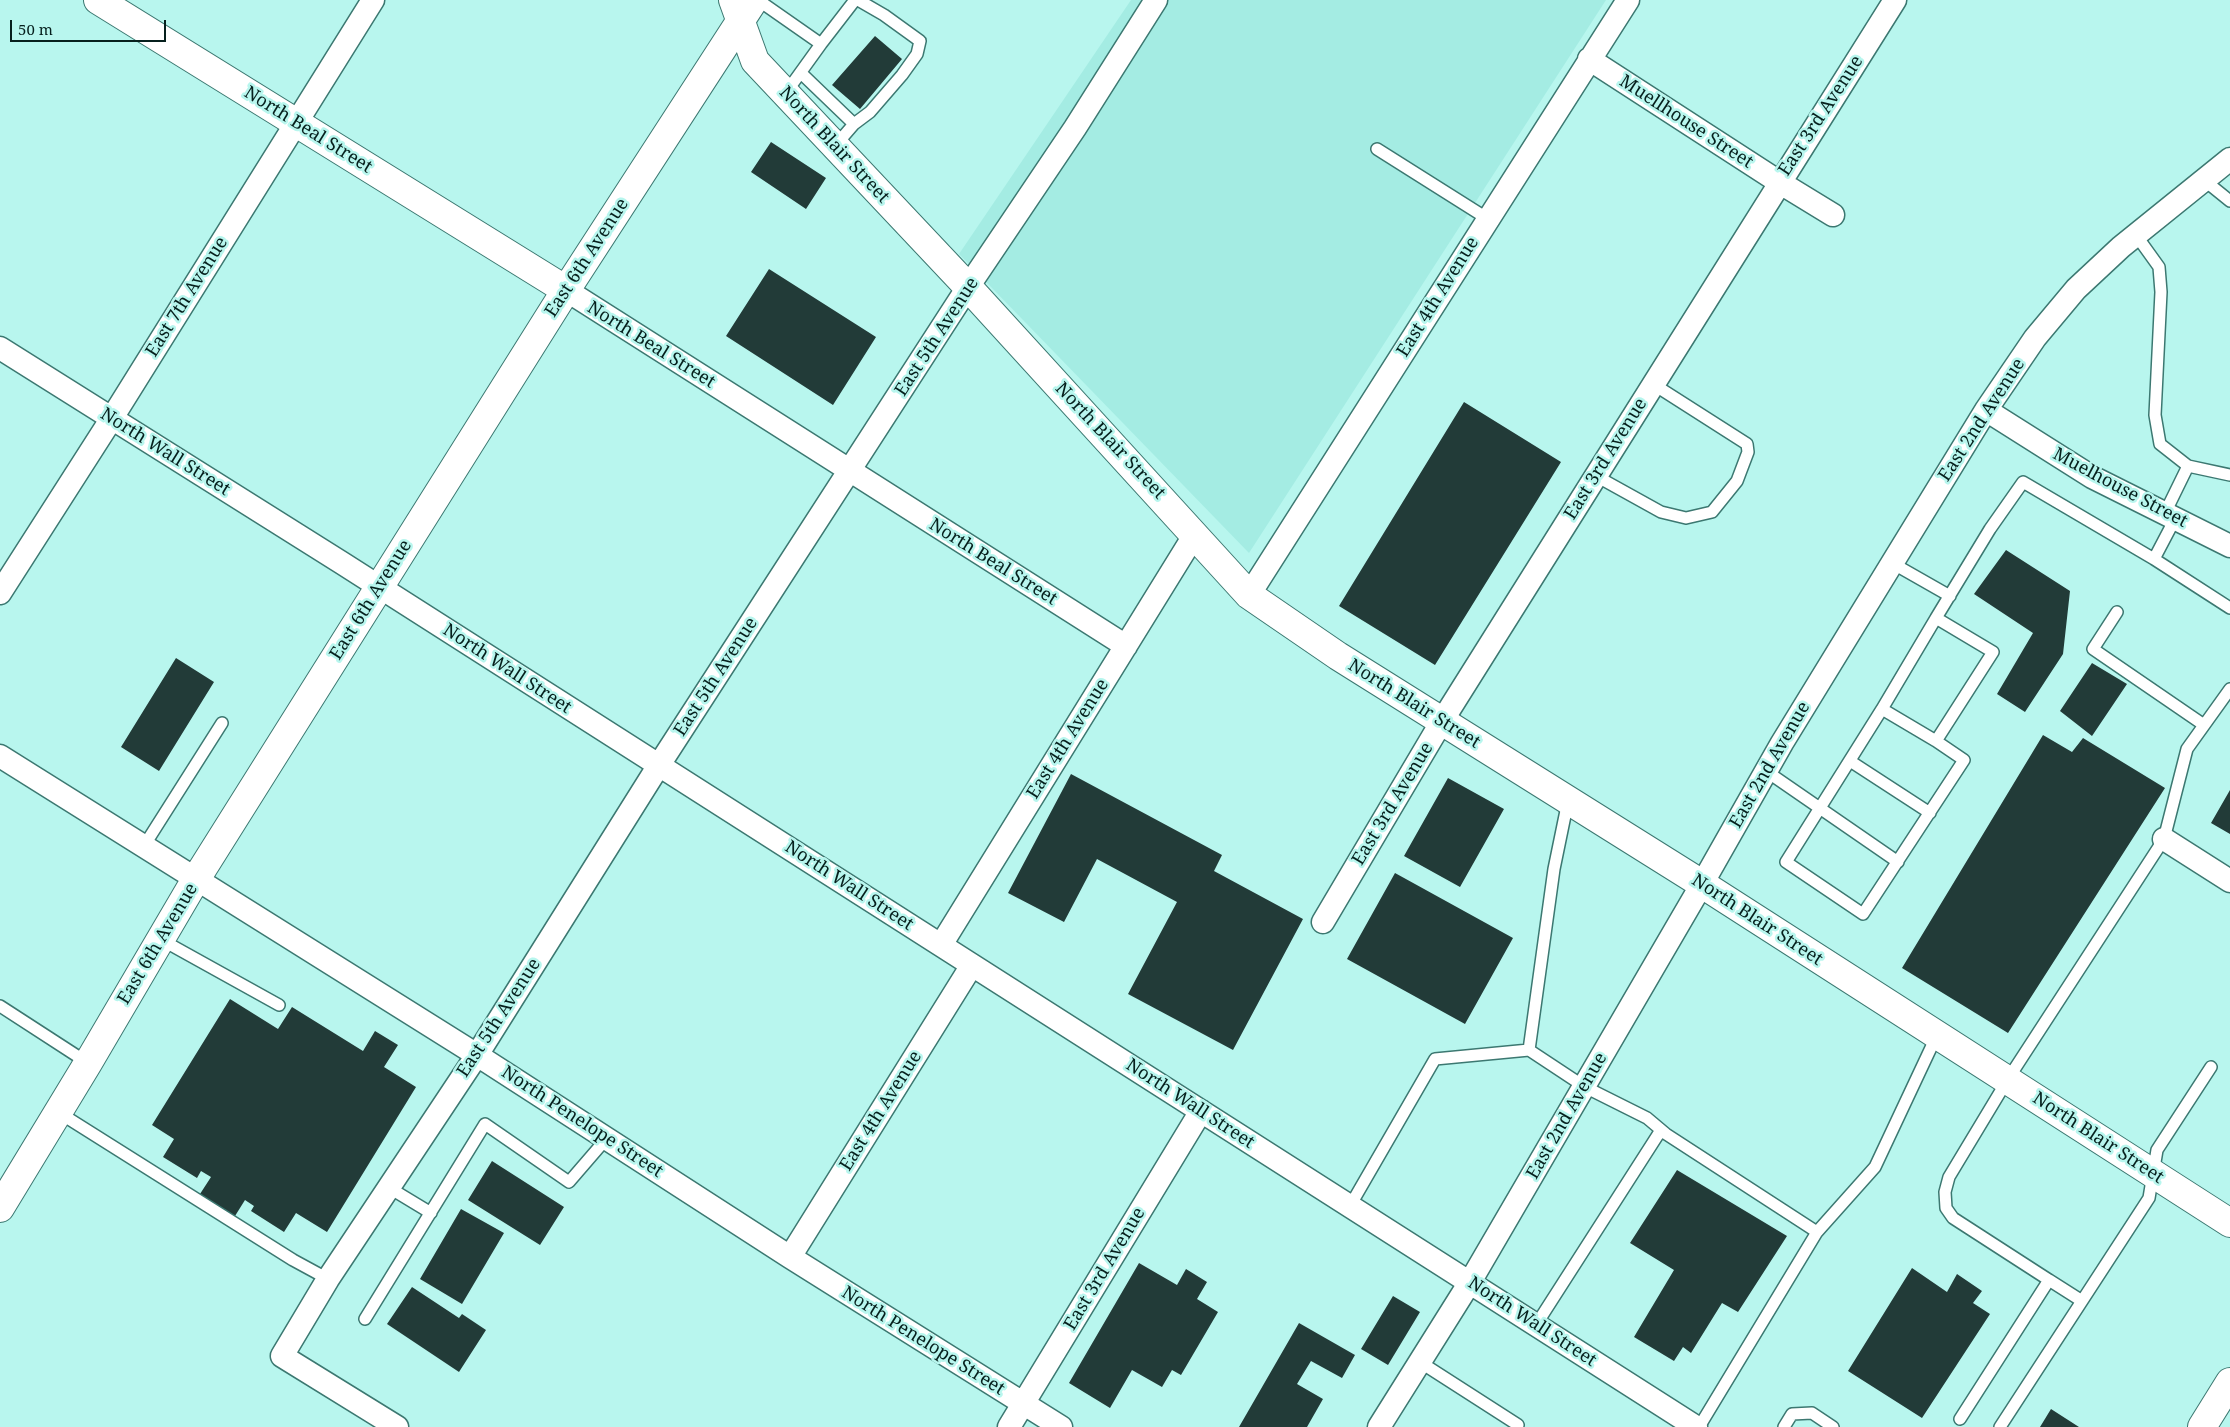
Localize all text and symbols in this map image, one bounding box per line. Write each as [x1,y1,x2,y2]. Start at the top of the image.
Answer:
scale bar [12,10,169,42]
text: 50 m [18,19,53,39]
street label: East 3rd Avenue [1774,52,1868,180]
street label: Muellhouse Street [1615,71,1757,173]
street label: North Beal Street [240,82,376,178]
street label: North Blair Street [774,82,894,208]
street label: East 6th Avenue [541,195,633,321]
street label: East 7th Avenue [141,233,233,361]
street label: East 4th Avenue [1392,233,1484,361]
street label: East 5th Avenue [891,274,983,400]
street label: North Beal Street [583,297,719,393]
street label: East 2nd Avenue [1934,354,2030,486]
street label: North Blair Street [1050,378,1170,504]
street label: East 3rd Avenue [1560,394,1652,524]
street label: North Wall Street [96,403,234,501]
street label: Muelhouse Street [2049,443,2191,533]
street label: North Beal Street [925,514,1061,610]
street label: East 6th Avenue [325,536,417,664]
street label: East 5th Avenue [670,614,762,740]
street label: North Wall Street [439,619,575,719]
street label: North Blair Street [1344,655,1484,753]
street label: East 4th Avenue [1022,675,1114,803]
street label: East 2nd Avenue [1725,698,1815,832]
street label: East 3rd Avenue [1348,739,1438,869]
street label: North Wall Street [781,836,917,936]
street label: North Blair Street [1688,870,1826,970]
street label: East 6th Avenue [113,880,203,1008]
street label: East 5th Avenue [453,955,545,1081]
street label: East 4th Avenue [835,1047,927,1175]
street label: East 2nd Avenue [1522,1049,1612,1183]
street label: North Wall Street [1122,1054,1258,1154]
street label: North Penelope Street [497,1062,667,1182]
street label: North Blair Street [2029,1088,2167,1188]
street label: East 3rd Avenue [1060,1204,1150,1334]
street label: North Wall Street [1464,1272,1600,1372]
street label: North Penelope Street [837,1282,1009,1400]

